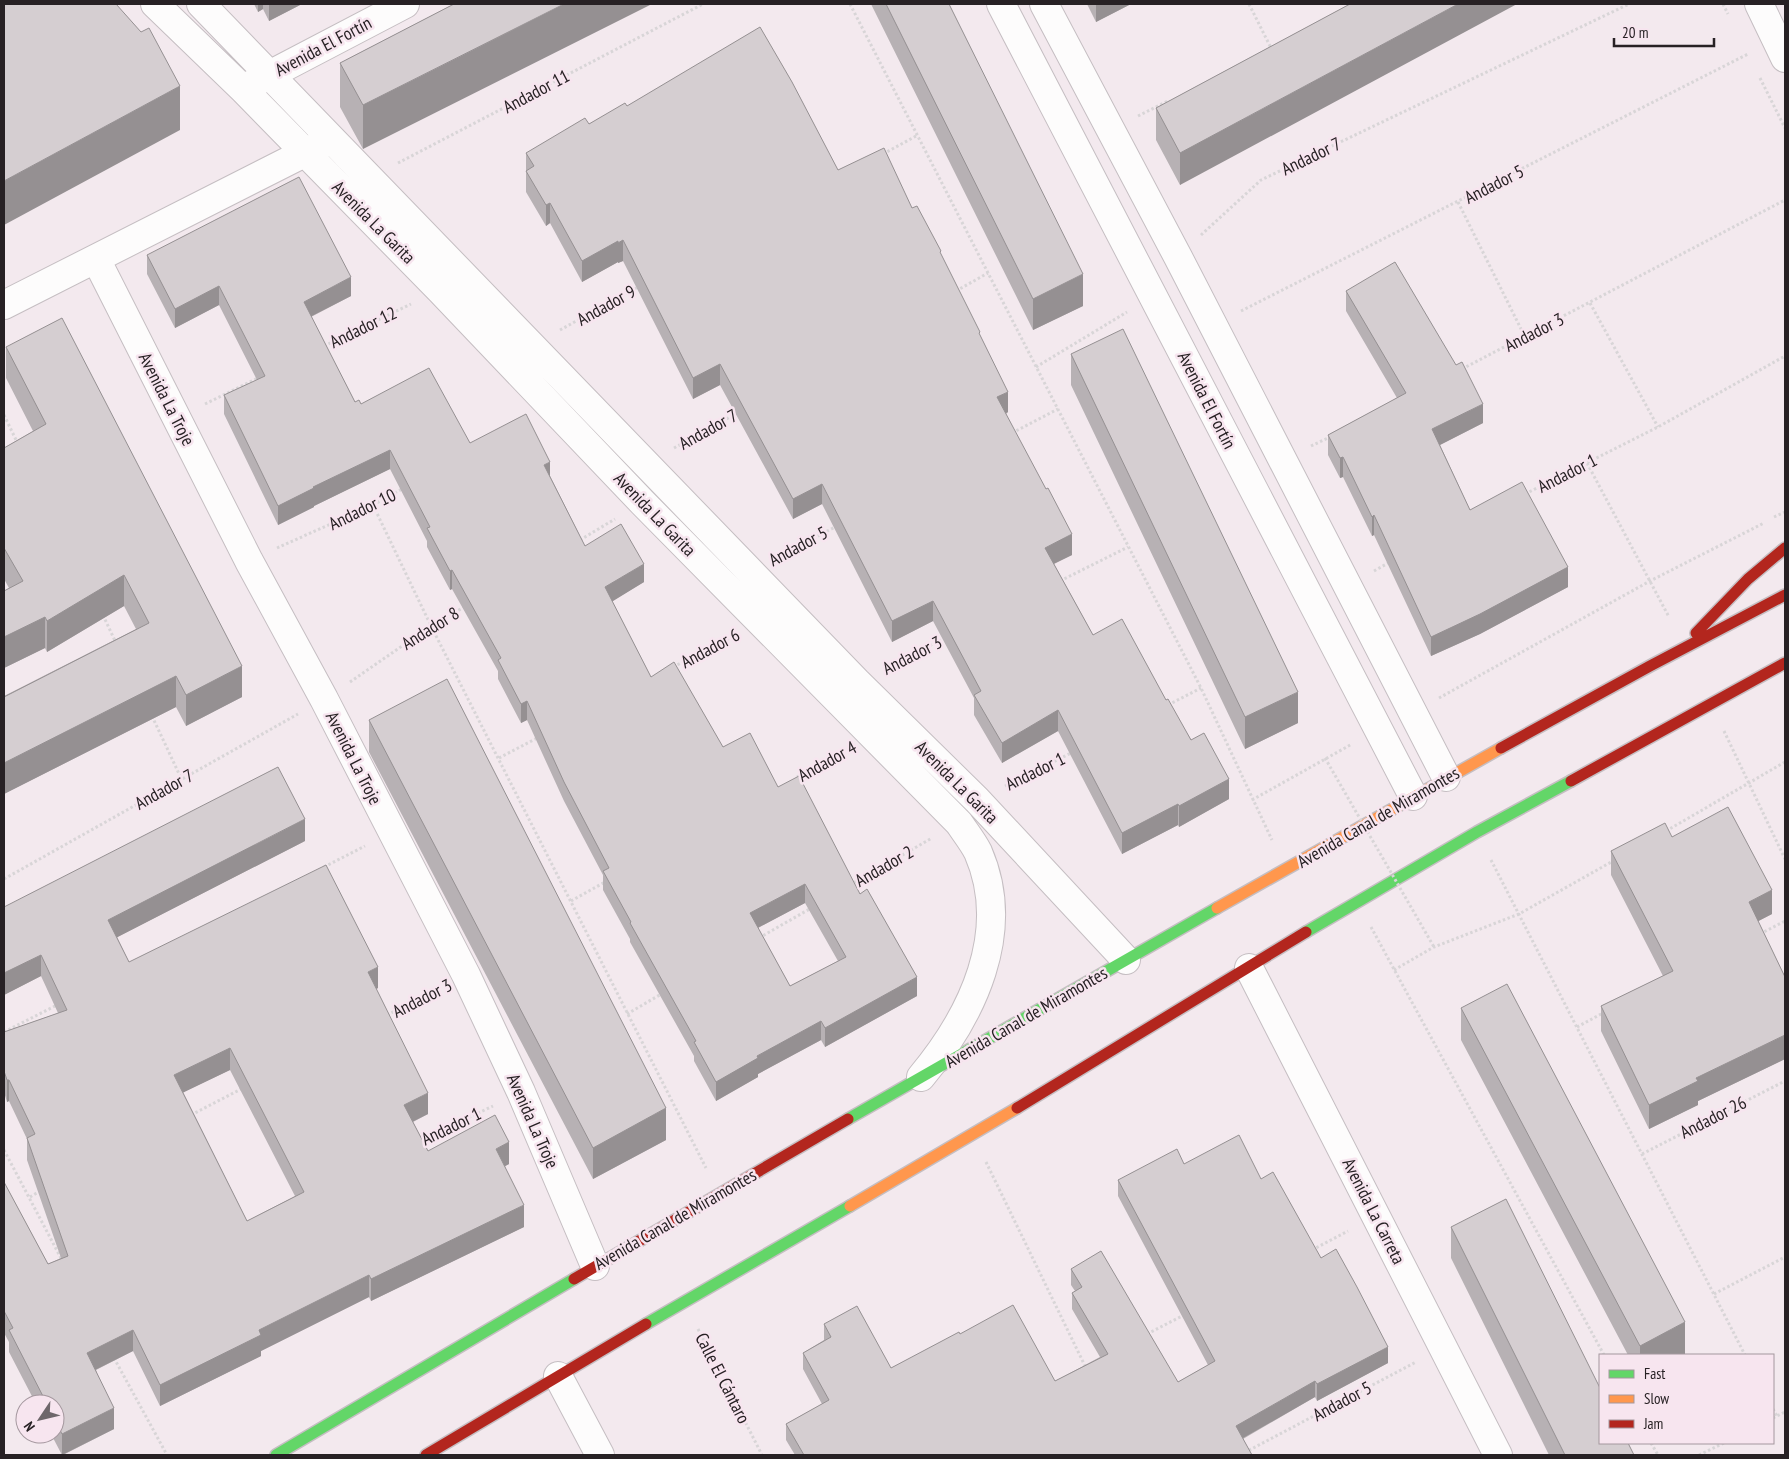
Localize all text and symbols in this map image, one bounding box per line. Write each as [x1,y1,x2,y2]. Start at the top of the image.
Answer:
street label: Avenida El Fortín [271,11,375,81]
scale bar [1614,15,1714,47]
text: 20 m [1622,23,1648,42]
street label: Andador 11 [499,64,573,118]
street label: Andador 7 [1277,132,1345,180]
street label: Andador 5 [1460,159,1528,209]
street label: Avenida La Garita [328,176,420,268]
street label: Andador 9 [573,279,639,331]
street label: Andador 12 [326,301,400,353]
street label: Andador 3 [1500,307,1568,357]
street label: Avenida El Fortín [1173,348,1241,452]
street label: Avenida La Troje [134,349,200,449]
street label: Andador 7 [675,403,741,455]
street label: Andador 1 [1533,448,1601,498]
street label: Avenida La Garita [609,467,701,561]
street label: Andador 10 [325,483,399,535]
street label: Andador 5 [764,521,832,571]
street label: Andador 8 [397,601,463,655]
street label: Andador 6 [676,623,744,673]
street label: Andador 3 [878,630,946,680]
street label: Avenida La Troje [321,708,387,808]
street label: Andador 4 [794,735,860,787]
street label: Avenida La Garita [911,736,1003,828]
street label: Andador 1 [1001,747,1069,795]
street label: Avenida Canal de Miramontes [1293,761,1463,873]
street label: Andador 7 [131,763,197,815]
street label: Andador 2 [851,840,917,892]
street label: Avenida Canal de Miramontes [941,961,1111,1073]
street label: Andador 3 [388,973,456,1023]
street label: Avenida La Troje [502,1070,564,1172]
street label: Andador 26 [1676,1090,1750,1144]
street label: Andador 1 [417,1102,485,1150]
street label: Avenida La Carreta [1337,1154,1411,1268]
street label: Avenida Canal de Miramontes [590,1163,760,1275]
street label: Calle El Cántaro [690,1329,756,1427]
legend [1599,1354,1774,1444]
text: Fast [1644,1364,1665,1383]
street label: Andador 5 [1308,1376,1376,1426]
text: Slow [1644,1389,1669,1408]
north arrow [15,1394,65,1444]
text: Jam [1643,1414,1663,1433]
text: N [20,1418,39,1435]

